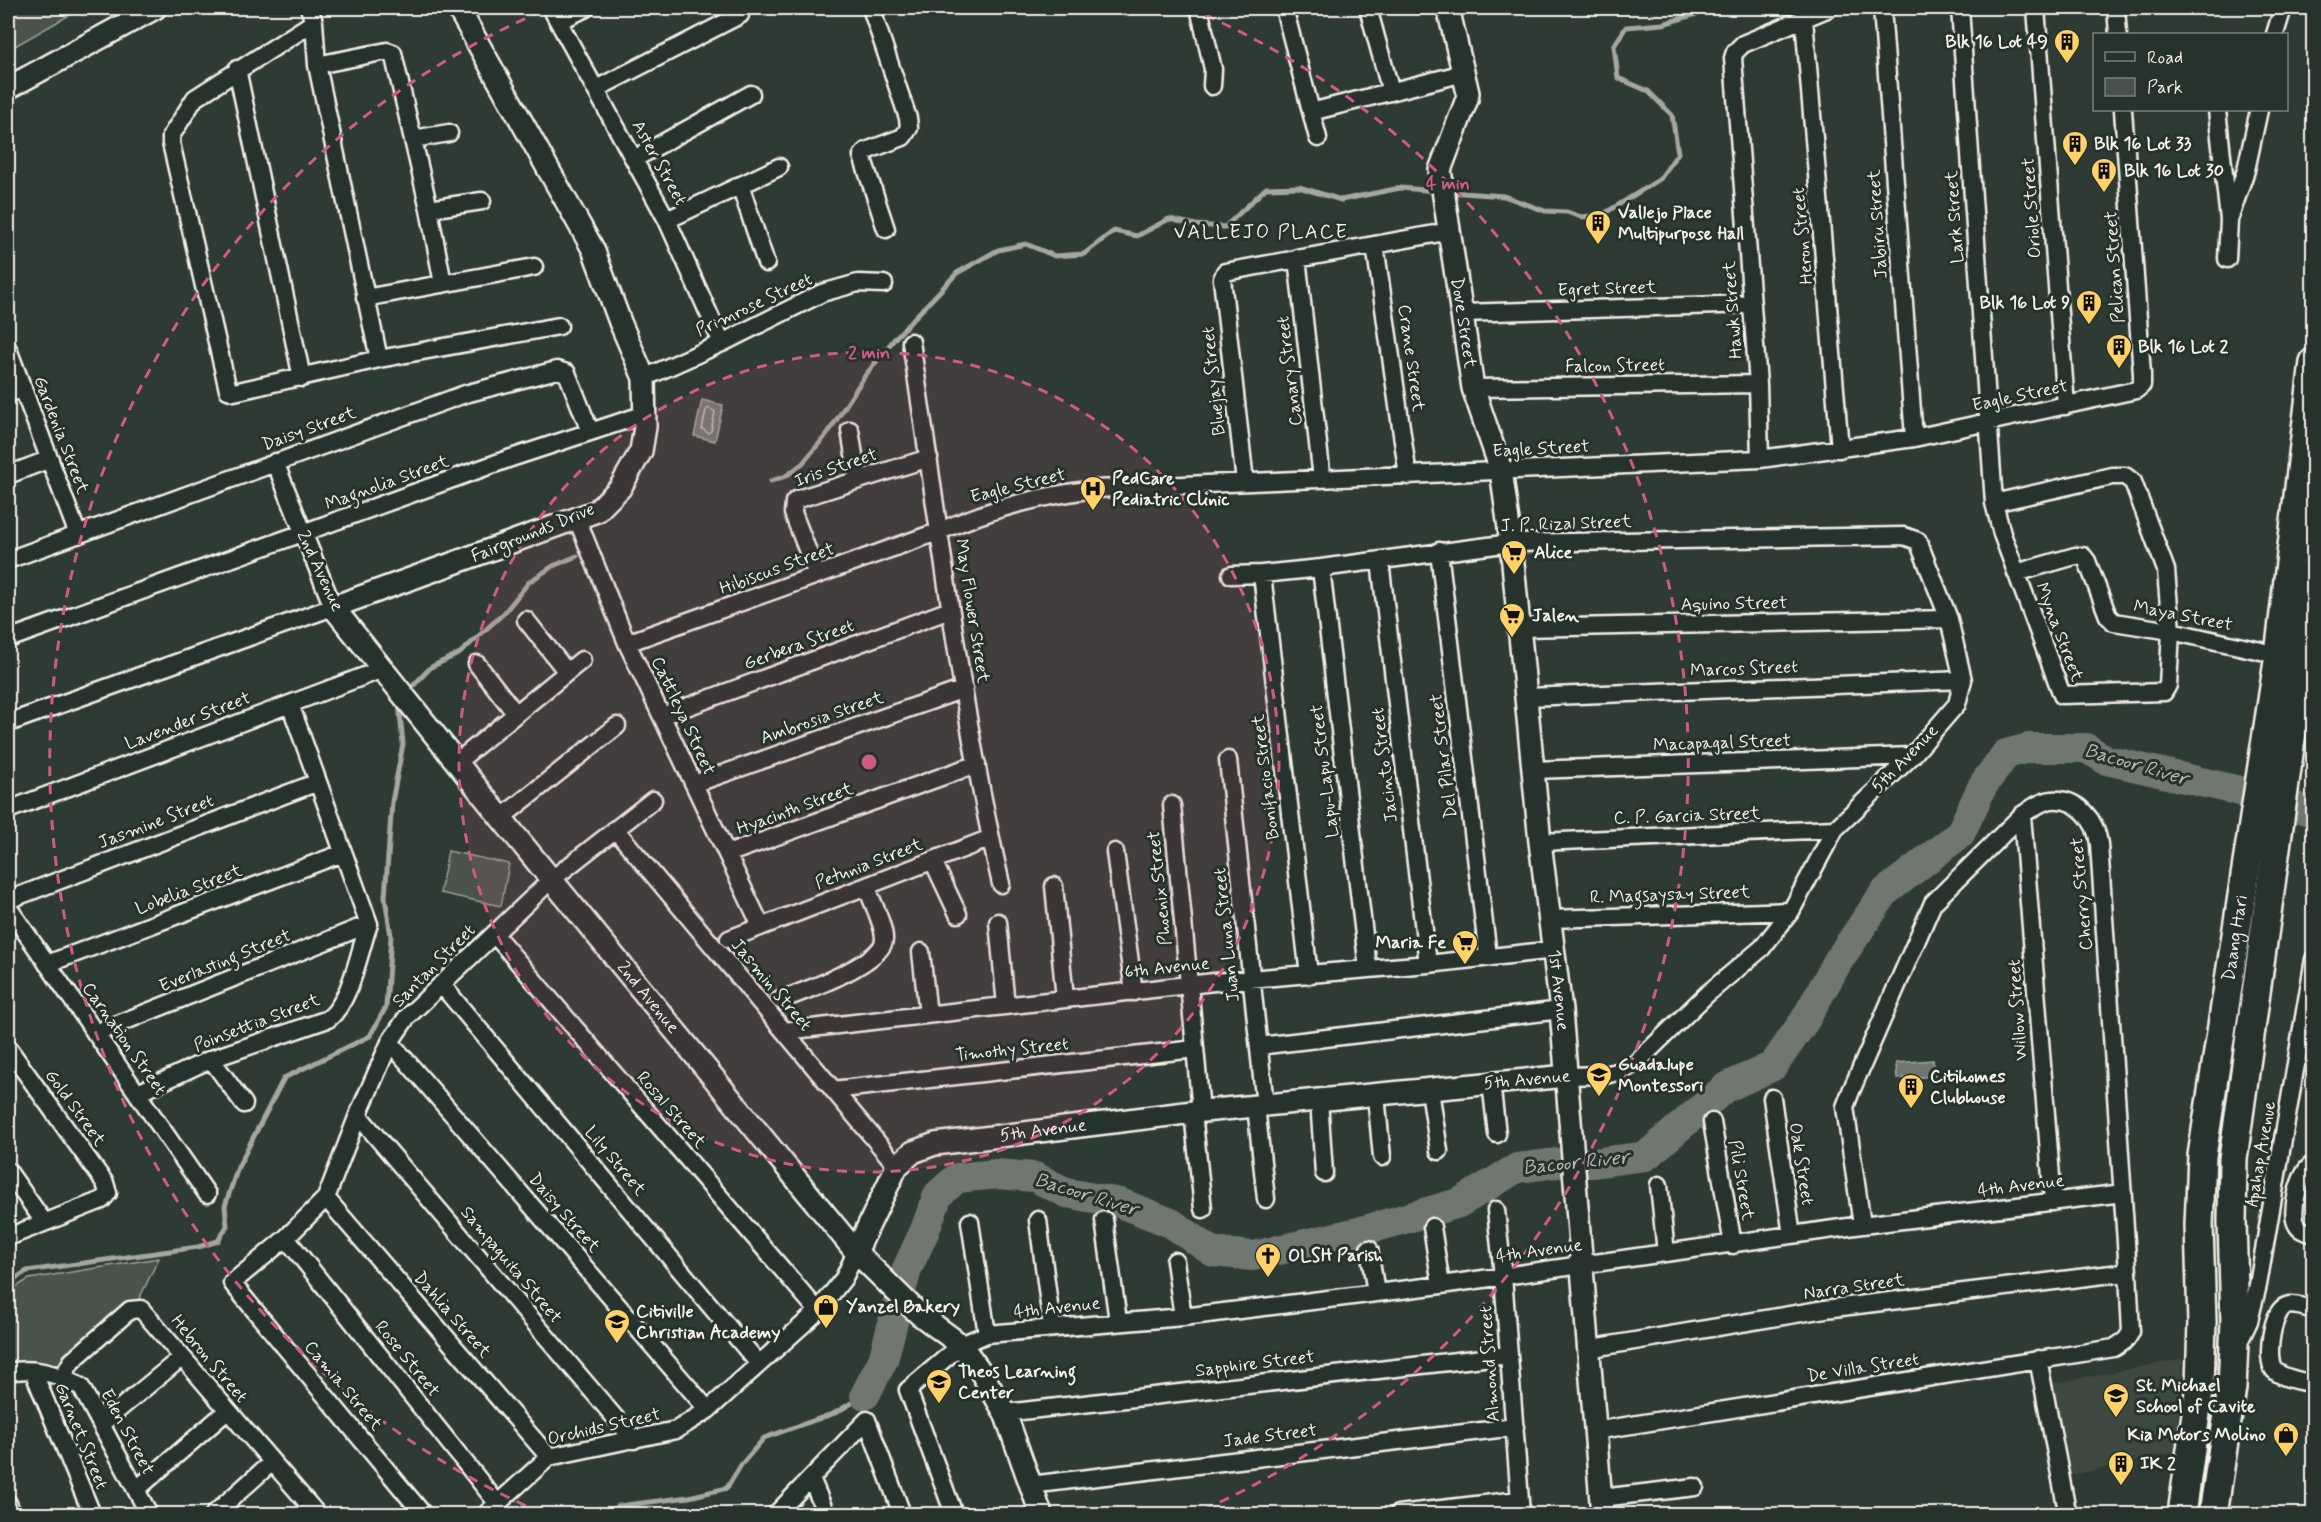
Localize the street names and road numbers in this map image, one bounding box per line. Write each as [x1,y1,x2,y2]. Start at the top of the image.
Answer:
street label: Aster Street [626,116,692,210]
street label: Oriole Street [2017,157,2047,259]
street label: Jabiru Street [1862,168,1894,279]
street label: Lark Street [1940,169,1970,264]
street label: Heron Street [1787,186,1819,286]
street label: Pelican Street [2099,210,2131,324]
street label: Hawk Street [1718,260,1748,360]
street label: Primrose Street [692,267,817,343]
street label: Egret Street [1557,275,1657,303]
street label: Dove Street [1444,276,1482,370]
street label: Crane Street [1392,303,1430,414]
street label: Canary Street [1271,314,1309,427]
street label: Bluejay Street [1196,325,1232,437]
street label: Falcon Street [1565,353,1665,379]
street label: Gardenia Street [27,373,95,498]
street label: Eagle Street [1970,374,2070,418]
street label: Daisy Street [259,401,360,457]
street label: Eagle Street [1492,434,1590,464]
street label: Iris Street [791,443,881,493]
street label: Magnolia Street [322,449,453,518]
street label: Eagle Street [968,463,1068,509]
street label: Fairgrounds Drive [468,497,599,570]
street label: J. P. Rizal Street [1500,510,1633,538]
street label: 2nd Avenue [291,526,349,616]
street label: Hibiscus Street [716,537,838,601]
street label: May Flower Street [949,537,995,685]
street label: Myna Street [2029,579,2089,685]
street label: Aquino Street [1681,591,1787,617]
street label: Maya Street [2131,595,2235,637]
street label: Gerbera Street [741,614,858,676]
street label: Cattleya Street [645,653,721,779]
street label: Marcos Street [1690,655,1799,683]
street label: Lavender Street [122,686,254,756]
street label: Ambrosia Street [757,686,887,750]
street label: Del Pilar Street [1424,692,1464,820]
street label: Lapu-Lapu Street [1305,703,1345,839]
street label: Jacinto Street [1366,706,1404,824]
street label: Bonifacio Street [1246,712,1286,841]
street label: 5th Avenue [1866,719,1944,799]
street label: Macapagal Street [1653,729,1791,757]
street label: Hyacinth Street [734,777,857,841]
street label: Jasmine Street [95,789,218,855]
street label: C. P. Garcia Street [1613,801,1761,831]
street label: Phoenix Street [1142,829,1178,947]
street label: Petunia Street [812,832,927,896]
street label: Cherry Street [2065,836,2099,952]
street label: Lobelia Street [132,859,246,921]
street label: Juan Luna Street [1208,866,1246,1003]
street label: R. Magsaysay Street [1589,880,1751,912]
street label: Daang Hari [2217,893,2254,983]
street label: Santan Street [387,919,481,1013]
street label: Everlasting Street [156,924,295,1000]
street label: Jasmin Street [725,934,817,1037]
street label: 1st Avenue [1542,948,1575,1032]
street label: 6th Avenue [1123,952,1211,984]
street label: 2nd Avenue [611,956,685,1039]
street label: Willow Street [2002,958,2034,1061]
street label: Carnation Street [76,978,172,1100]
street label: Poinsettia Street [191,988,324,1058]
street label: Timothy Street [954,1032,1070,1068]
street label: 5th Avenue [1483,1064,1572,1096]
street label: Gold Street [39,1065,111,1152]
street label: Rosal Street [631,1066,711,1154]
street label: Apahap Avenue [2240,1099,2283,1209]
street label: 5th Avenue [998,1113,1088,1148]
street label: Lily Street [579,1121,652,1201]
street label: Oak Street [1783,1121,1819,1207]
street label: Pili Street [1722,1138,1760,1222]
street label: Daisy Street [523,1168,606,1258]
street label: 4th Avenue [1976,1169,2066,1203]
street label: Sampaguita Street [455,1201,567,1329]
street label: 4th Avenue [1494,1233,1584,1269]
street label: Dahlia Street [408,1267,496,1364]
street label: Narra Street [1802,1268,1906,1306]
street label: 4th Avenue [1013,1292,1102,1324]
street label: Almond Street [1474,1305,1506,1423]
street label: Hebron Street [165,1310,253,1408]
street label: Rose Street [369,1316,445,1402]
street label: Camia Street [298,1336,388,1436]
street label: Sapphire Street [1194,1345,1316,1383]
street label: De Villa Street [1805,1347,1921,1389]
street label: Garnet Street [49,1379,113,1493]
street label: Eden Street [94,1385,160,1479]
street label: Orchids Street [545,1402,663,1452]
street label: Jade Street [1222,1418,1318,1454]

